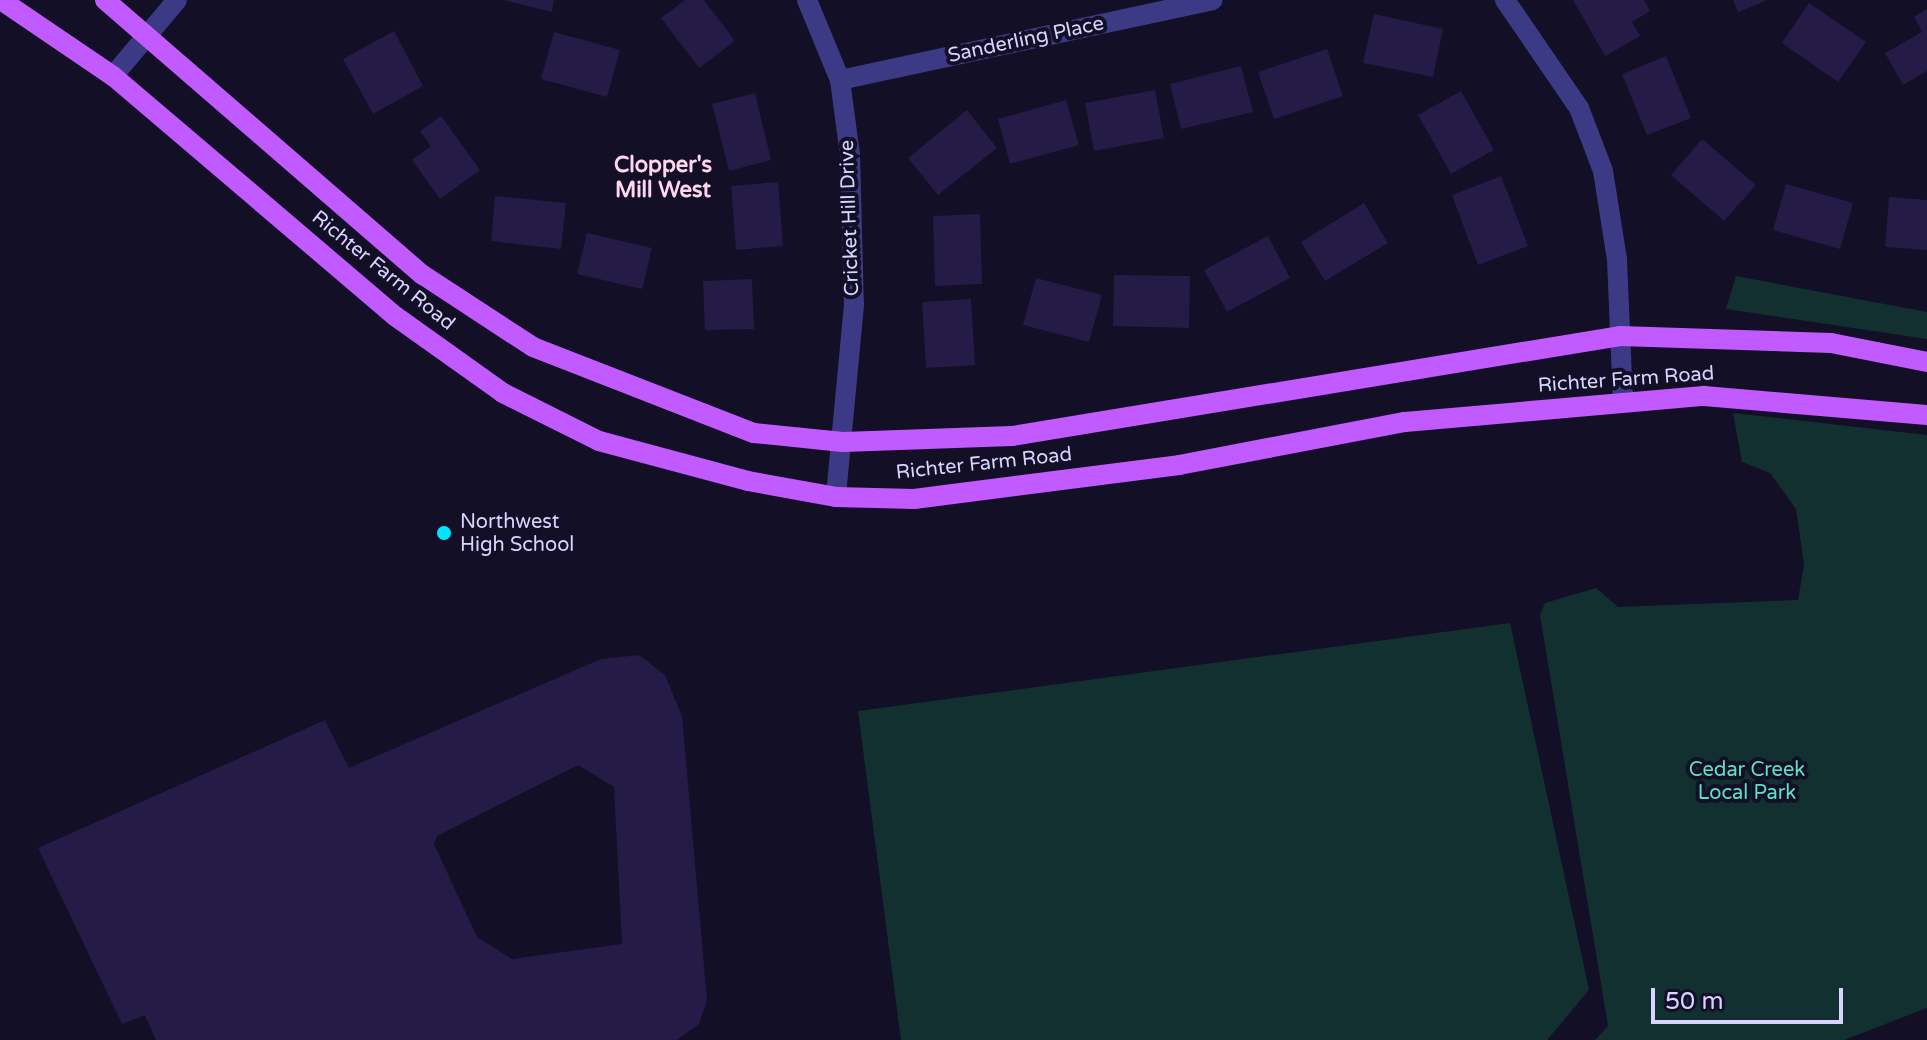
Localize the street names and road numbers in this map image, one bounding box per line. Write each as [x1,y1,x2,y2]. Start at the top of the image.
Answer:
street label: Sanderling Place [946,12,1106,68]
street label: Cricket Hill Drive [835,140,865,296]
street label: Richter Farm Road [307,206,459,336]
street label: Richter Farm Road [1537,362,1715,398]
street label: Richter Farm Road [895,443,1073,485]

